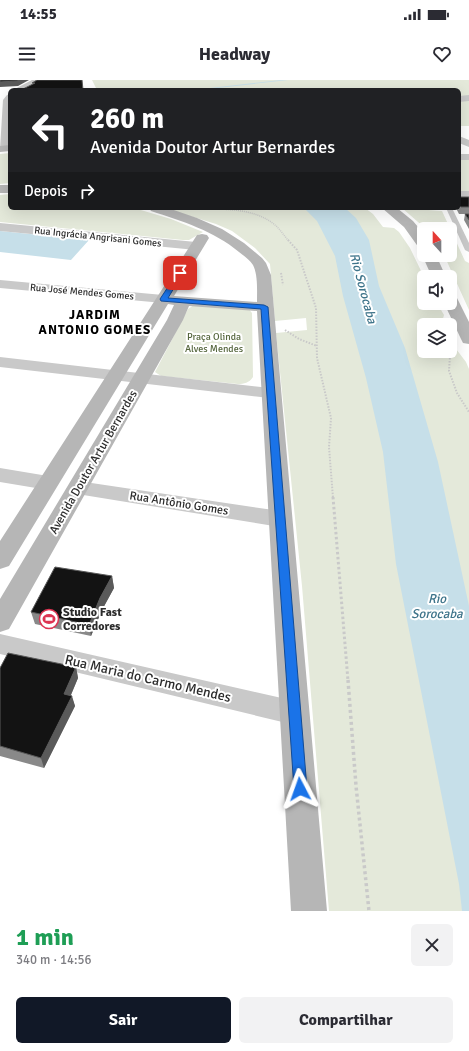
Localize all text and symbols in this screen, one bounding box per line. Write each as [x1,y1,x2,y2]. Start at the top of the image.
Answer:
text: 14:55 [20,5,57,23]
icon: menu [16,43,38,65]
text: Headway [199,43,270,65]
icon: heart [431,43,453,65]
text: 260 m [90,102,164,136]
icon: left [24,104,76,156]
text: Avenida Doutor Artur Bernardes [90,136,335,158]
icon: right [76,180,98,202]
text: Depois [24,182,68,200]
north arrow [417,222,457,262]
map controls [417,222,457,358]
street label: Rua Ingrácia Angrisani Gomes [34,224,163,250]
water label: Rio Sorocaba [346,251,380,326]
pin [163,256,197,290]
icon: arrive [169,262,191,284]
button: sound [417,270,457,310]
street label: Rua José Mendes Gomes [29,281,135,303]
district label: JARDIM ANTONIO GOMES [39,307,151,338]
button: layers [417,318,457,358]
park label: Praça Olinda Alves Mendes [185,331,244,355]
street label: Avenida Doutor Artur Bernardes [46,388,141,537]
street label: Rua Antônio Gomes [128,488,229,519]
water label: Rio Sorocaba [411,591,463,622]
place label: Studio Fast Corredores [63,605,122,634]
sports icon: Studio Fast Corredores [38,608,60,630]
street label: Rua Maria do Carmo Mendes [63,651,233,706]
position arrow [279,768,321,810]
text: 1 min [16,922,74,952]
button: close [411,924,453,966]
text: 340 m · 14:56 [16,952,92,968]
button: Sair [16,997,231,1043]
button: Compartilhar [239,997,453,1043]

